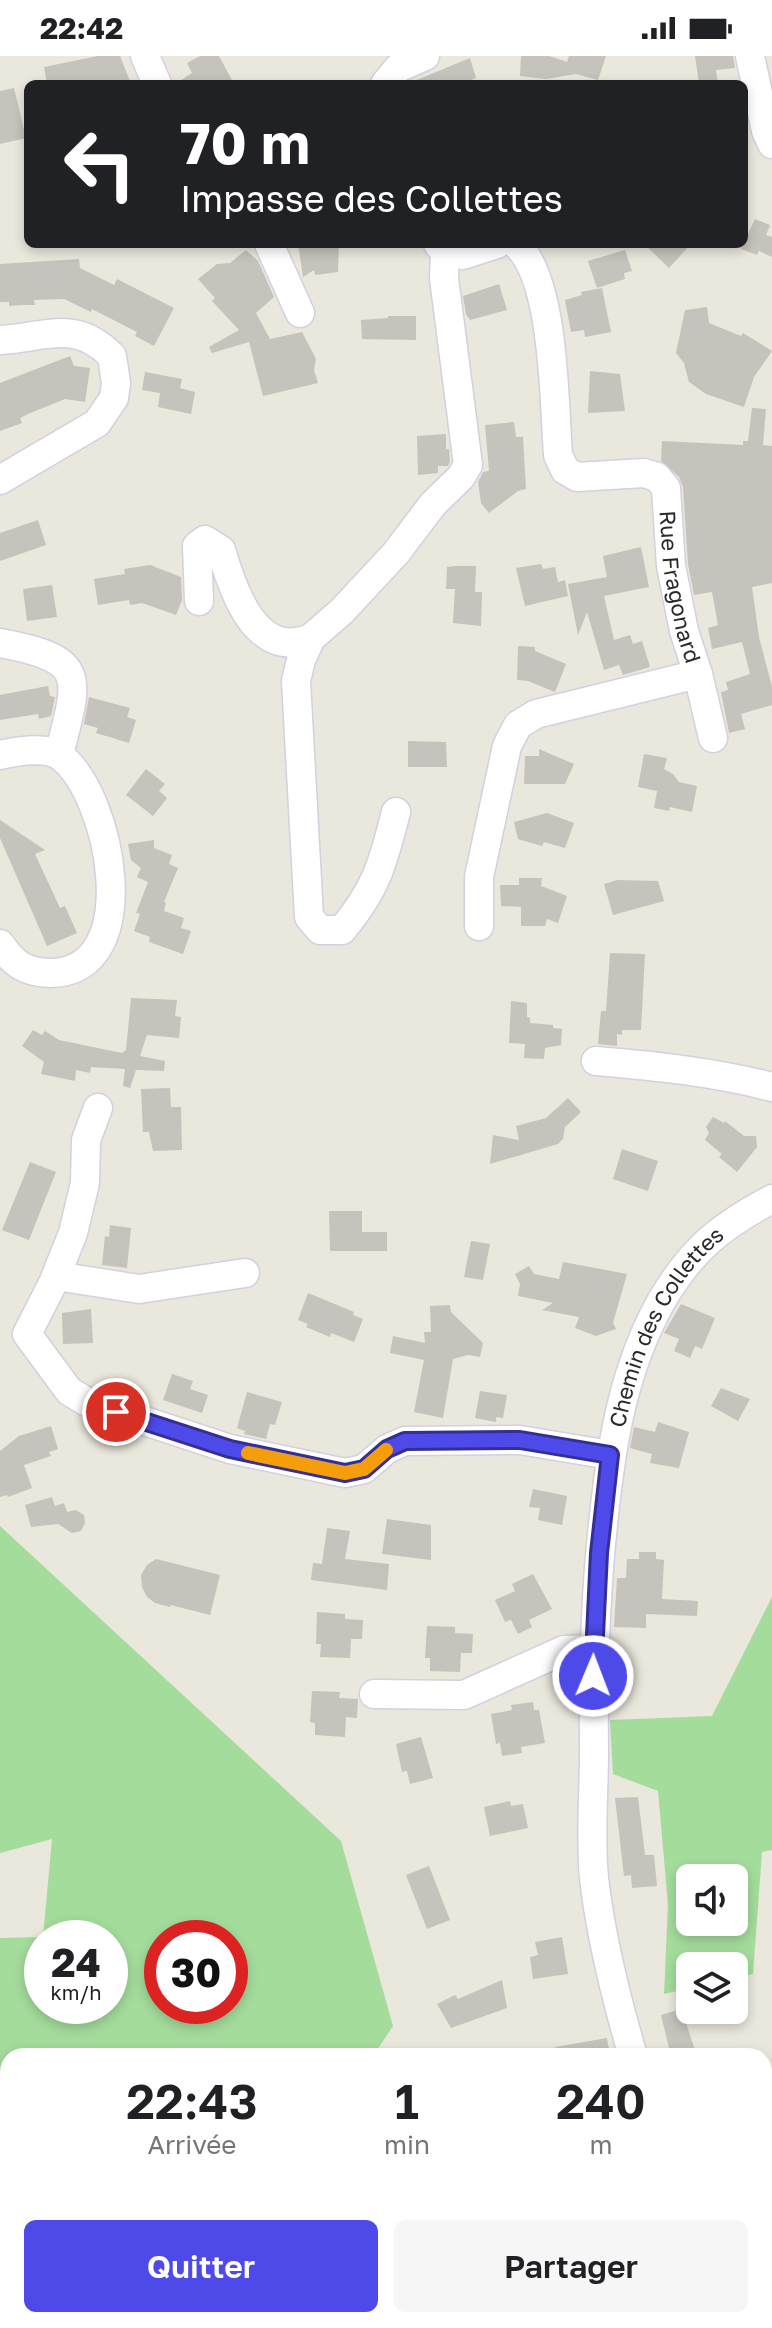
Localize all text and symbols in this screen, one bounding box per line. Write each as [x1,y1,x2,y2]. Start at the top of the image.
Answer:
text: 22:42 [40,10,123,46]
text: 70 m [180,109,310,176]
icon: left [48,112,152,216]
text: Impasse des Collettes [180,177,563,220]
street label: Rue Fragonard [654,510,707,666]
street label: Chemin des Collettes [603,1220,728,1429]
pin [82,1378,150,1446]
icon: arrive [94,1390,138,1434]
position arrow [551,1634,635,1718]
map controls [676,1864,748,2024]
button: sound [676,1864,748,1936]
speed limit sign: 30 [144,1920,248,2024]
text: 24 [51,1938,101,1986]
button: layers [676,1952,748,2024]
text: km/h [51,1980,101,2004]
text: 22:43 [126,2072,258,2130]
text: 1 [395,2072,419,2130]
text: 240 [556,2072,646,2130]
text: Arrivée [148,2129,236,2160]
text: min [384,2129,430,2160]
text: m [589,2129,612,2160]
button: Quitter [24,2220,378,2312]
button: Partager [394,2220,748,2312]

